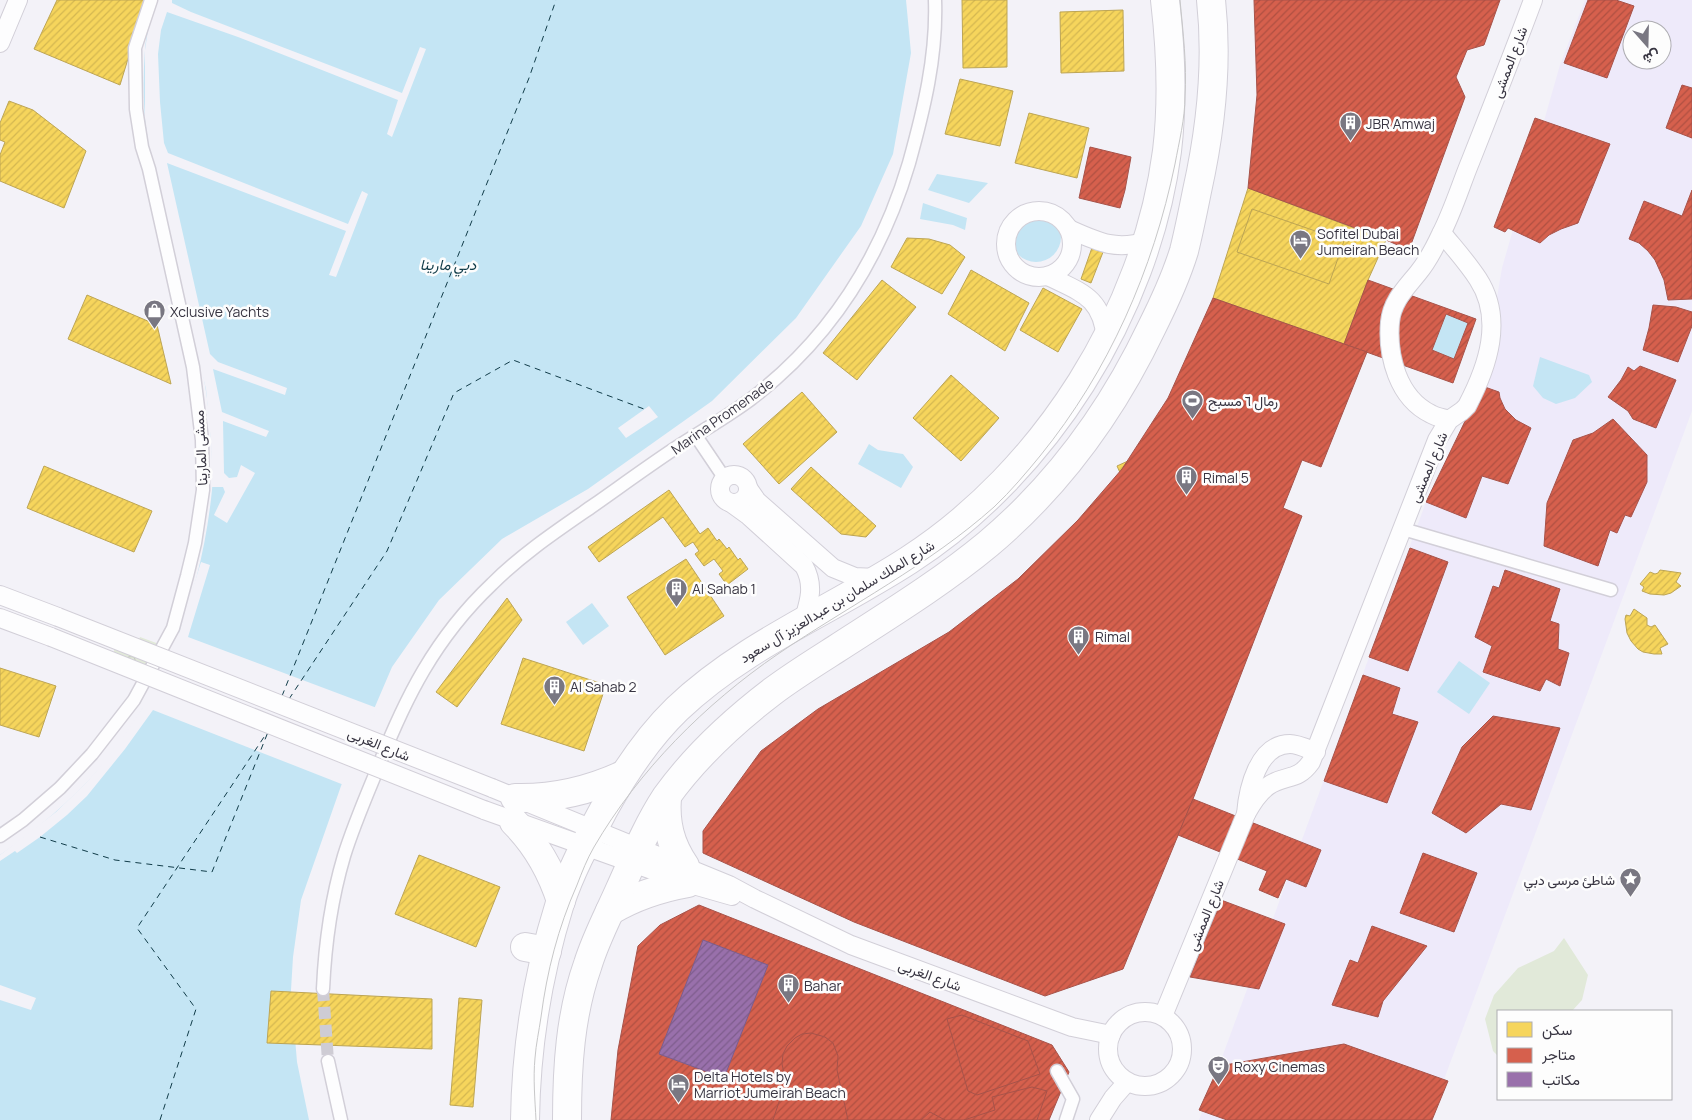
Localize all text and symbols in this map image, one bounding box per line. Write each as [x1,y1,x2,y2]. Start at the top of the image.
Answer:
north arrow [1622,20,1672,70]
street label: شارع الممشى [1487,23,1533,101]
text: ش [1640,46,1663,70]
building icon: JBR Amwaj [1338,111,1362,142]
place label: JBR Amwaj [1366,114,1435,133]
place label: Sofitel Dubai Jumeirah Beach [1317,224,1419,259]
hotel icon: Sofitel Dubai Jumeirah Beach [1289,229,1313,260]
water label: دبي مارينا [420,254,477,277]
shop icon: Xclusive Yachts [142,299,166,330]
place label: Xclusive Yachts [170,302,269,321]
street label: Marina Promenade [667,374,777,458]
sports icon: رمال ٦ مسبح [1180,388,1204,419]
place label: رمال ٦ مسبح [1208,391,1278,412]
street label: ممشى المارينا [189,410,211,486]
street label: شارع الممشى [1405,429,1453,506]
building icon: Rimal 5 [1175,465,1199,496]
place label: Rimal 5 [1203,468,1249,487]
street label: شارع الملك سلمان بن عبدالعزيز آل سعود [736,535,939,669]
building icon: Al Sahab 1 [664,576,688,607]
place label: Al Sahab 1 [692,579,756,598]
building icon: Rimal [1067,624,1091,655]
place label: Rimal [1095,627,1130,646]
building icon: Al Sahab 2 [542,674,566,705]
place label: Al Sahab 2 [570,677,637,696]
street label: شارع الغربى [344,723,413,767]
place icon: شاطئ مرسى دبي [1619,867,1643,898]
place label: شاطئ مرسى دبي [1523,870,1615,892]
street label: شارع الممشى [1182,877,1230,954]
street label: شارع الغربى [895,955,964,997]
building icon: Bahar [776,973,800,1004]
place label: Bahar [804,976,842,995]
legend [1497,1010,1672,1100]
text: سكن [1542,1019,1572,1040]
text: متاجر [1541,1044,1576,1065]
theatre icon: Roxy Cinemas [1206,1054,1230,1085]
place label: Roxy Cinemas [1234,1057,1325,1076]
place label: Delta Hotels by Marriot Jumeirah Beach [694,1067,846,1102]
text: مكاتب [1542,1069,1580,1090]
hotel icon: Delta Hotels by Marriot Jumeirah Beach [666,1072,690,1103]

